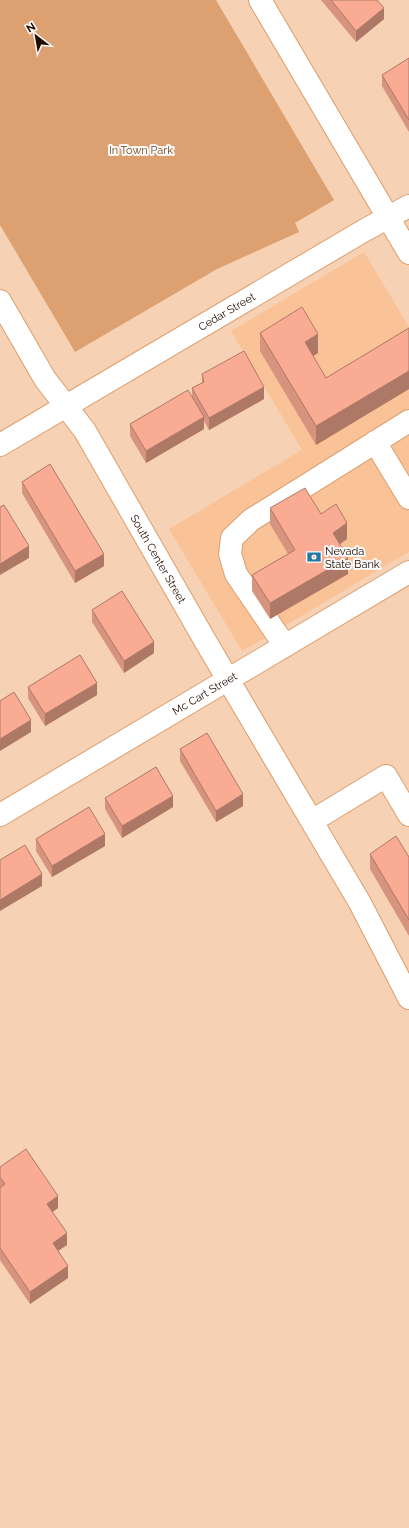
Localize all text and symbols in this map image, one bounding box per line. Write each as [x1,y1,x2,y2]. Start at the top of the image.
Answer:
north arrow [16,16,56,56]
text: N [24,20,38,36]
park label: In Town Park [109,144,173,157]
street label: Cedar Street [196,290,258,334]
street label: South Center Street [127,512,188,606]
place label: Nevada State Bank [325,545,380,571]
bank icon: Nevada State Bank [306,549,322,565]
street label: Mc Cart Street [170,670,240,718]

